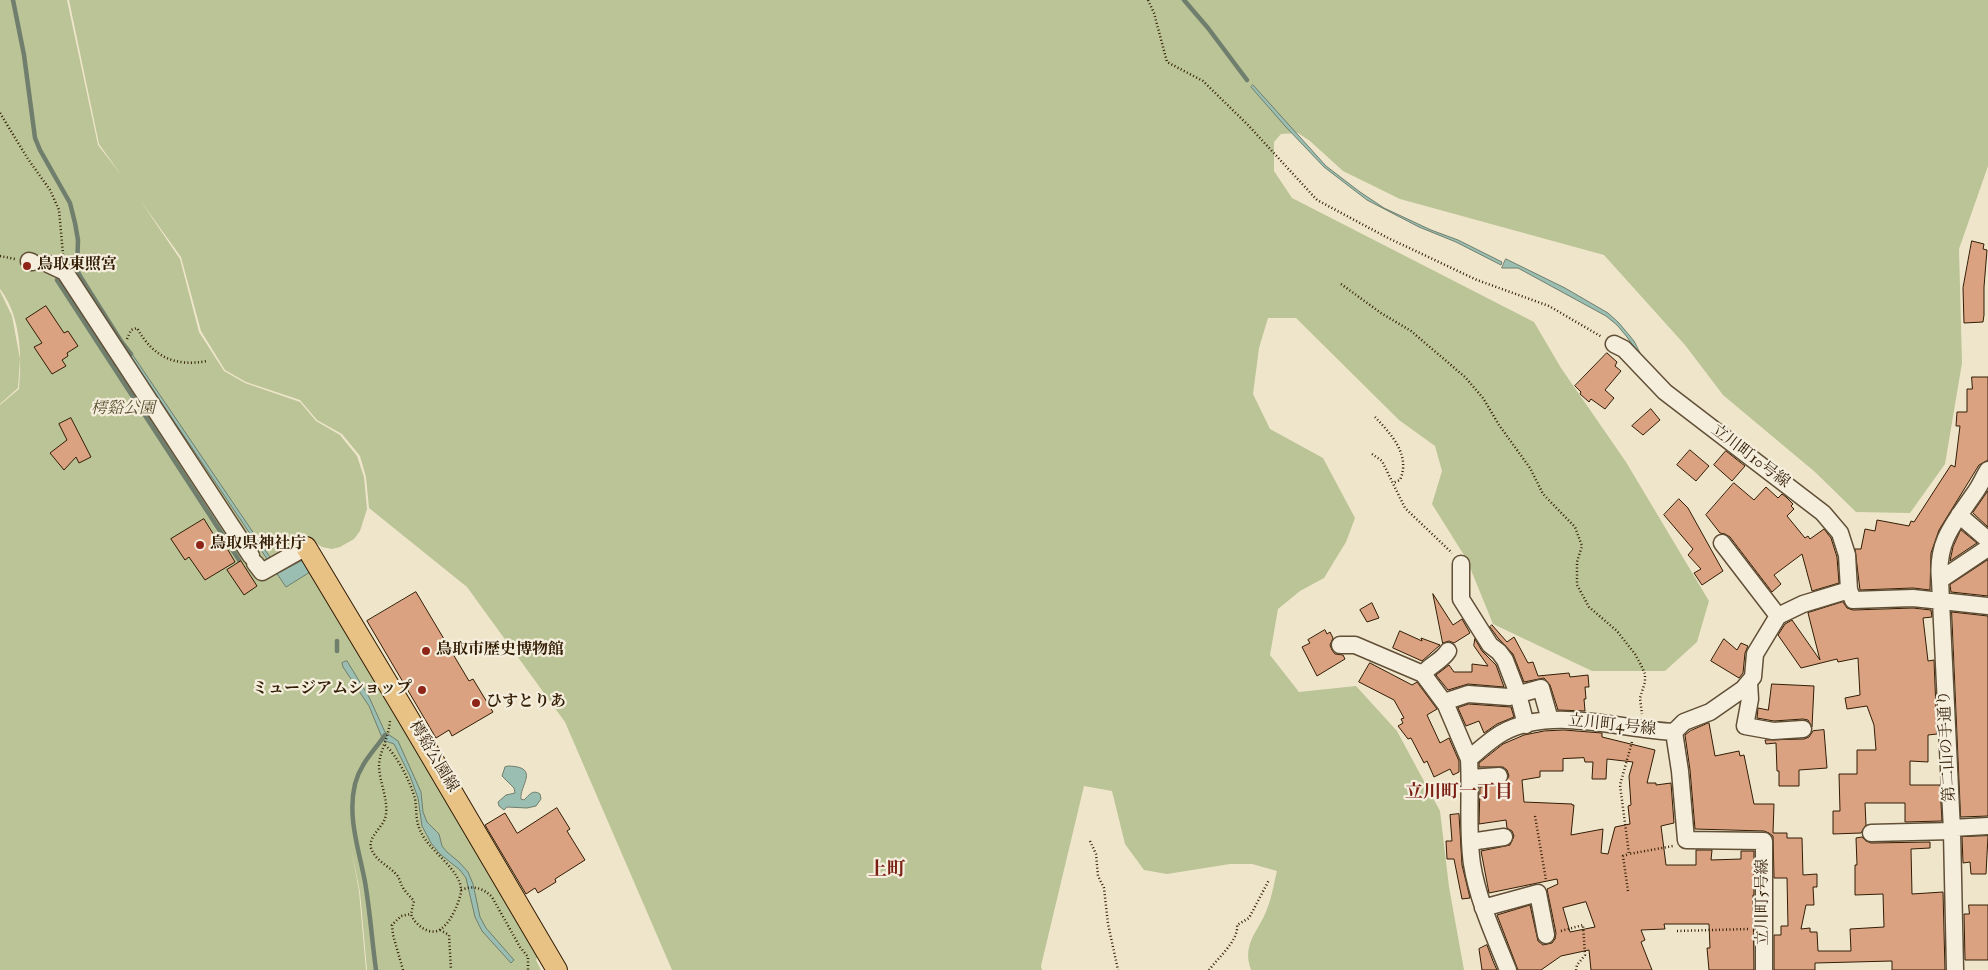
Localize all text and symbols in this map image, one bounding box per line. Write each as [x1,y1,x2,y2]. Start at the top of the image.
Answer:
place label: 鳥取東照宮 [37,256,117,276]
marker: 鳥取東照宮 [21,260,33,272]
park label: 樗谿公園 [91,400,155,420]
street label: 立川町10号線 [1707,421,1793,493]
place label: 鳥取県神社庁 [210,535,306,555]
marker: 鳥取県神社庁 [194,539,206,551]
place label: 鳥取市歴史博物館 [436,641,564,661]
marker: 鳥取市歴史博物館 [420,645,432,657]
place label: ミュージアムショップ [252,680,412,700]
marker: ミュージアムショップ [416,684,428,696]
street label: 第二山の手通り [1935,690,1961,802]
place label: ひすとりあ [486,693,566,713]
marker: ひすとりあ [470,697,482,709]
street label: 立川町4号線 [1567,712,1657,740]
street label: 樗谿公園線 [404,718,462,796]
district label: 立川町一丁目 [1405,782,1513,804]
street label: 立川町5号線 [1754,858,1774,946]
district label: 上町 [868,860,906,882]

